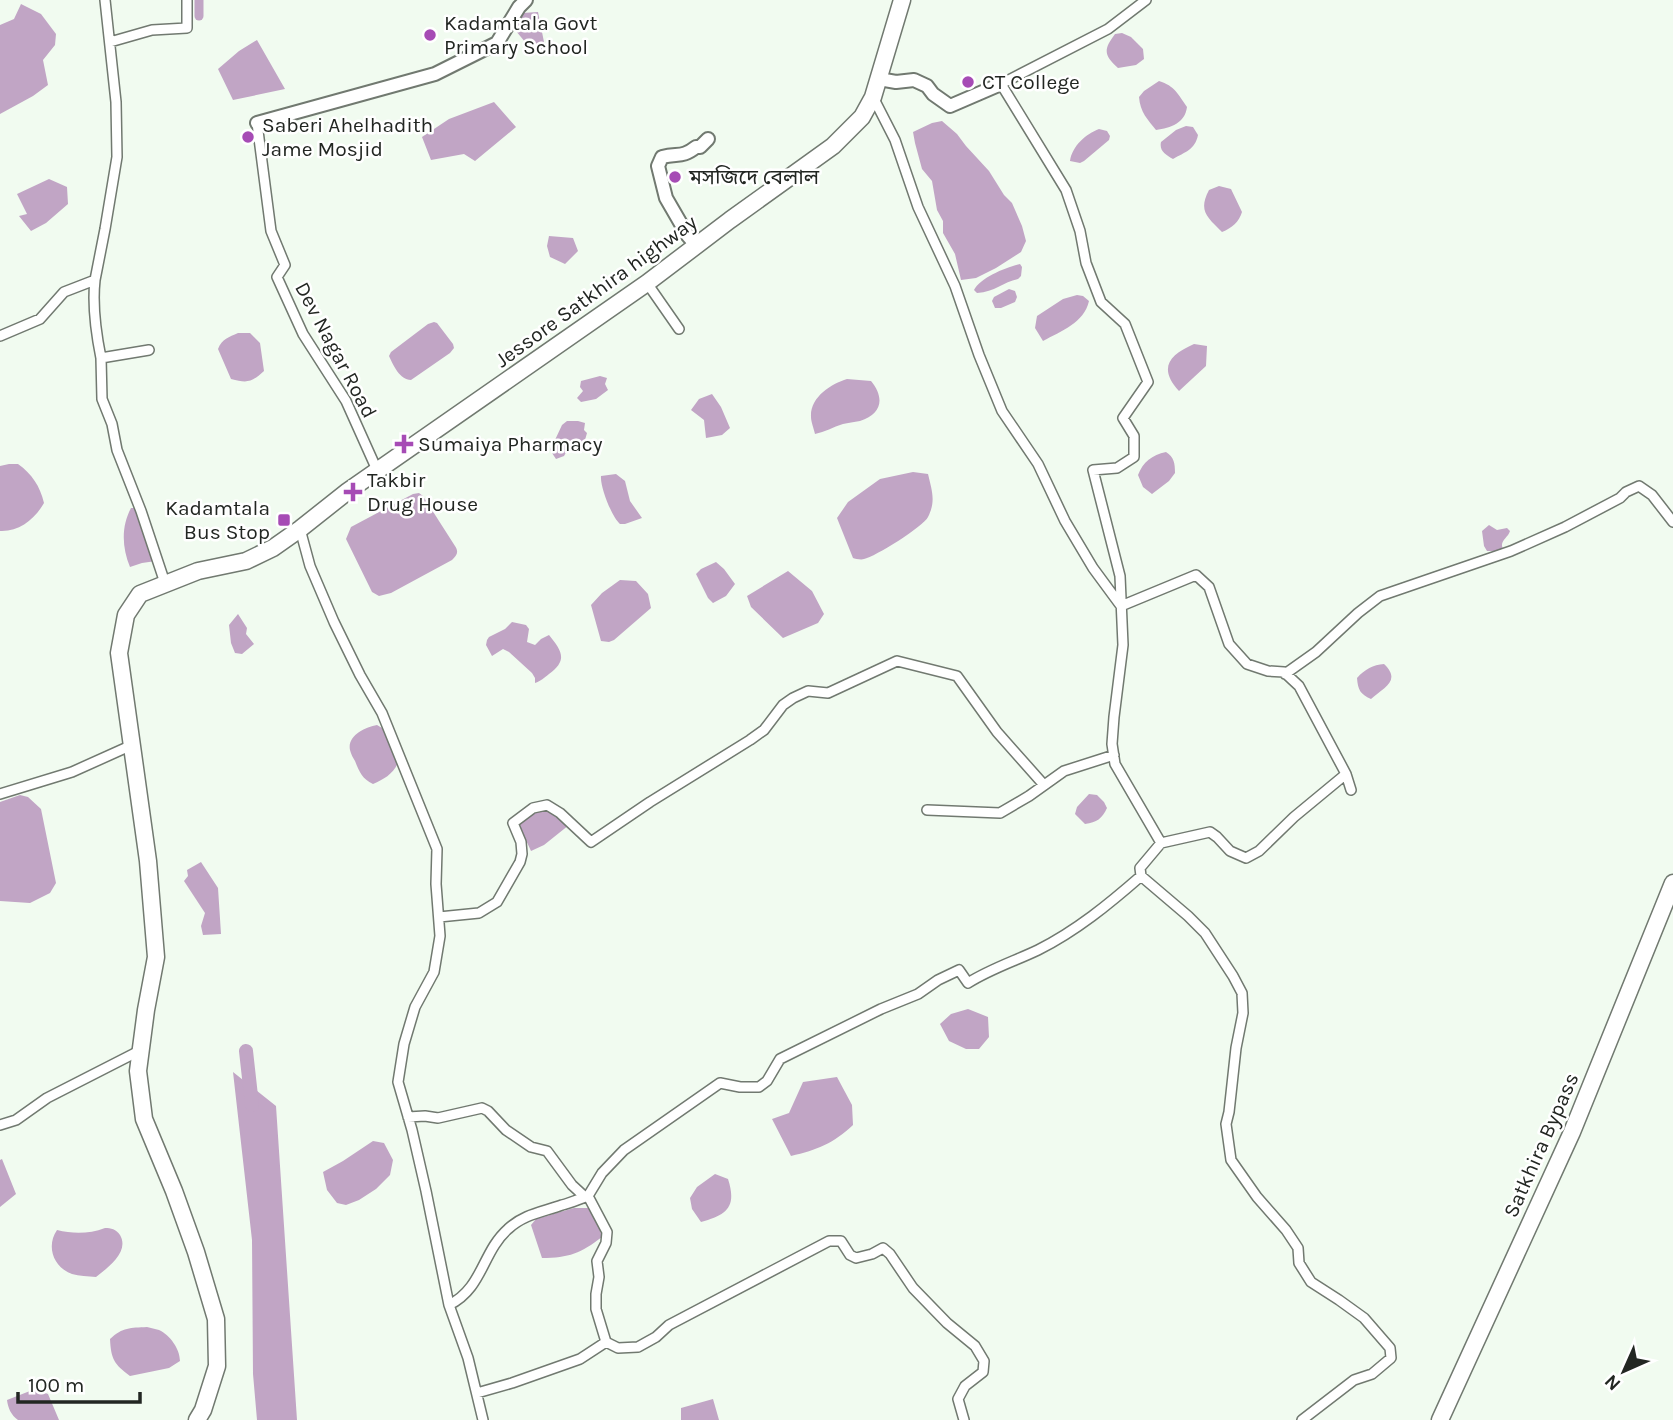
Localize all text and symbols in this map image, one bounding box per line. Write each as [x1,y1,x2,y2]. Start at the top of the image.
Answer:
place label: Kadamtala Govt Primary School [444,11,597,59]
marker: Kadamtala Govt Primary School [422,27,438,43]
place label: CT College [982,70,1080,94]
marker: CT College [960,74,976,90]
place label: Saberi Ahelhadith Jame Mosjid [262,113,433,161]
marker: Saberi Ahelhadith Jame Mosjid [240,129,256,145]
place label: মসজিদে বেলাল [688,165,820,189]
marker: মসজিদে বেলাল [667,169,683,185]
street label: Jessore Satkhira highway [491,210,702,372]
street label: Dev Nagar Road [290,278,382,422]
place label: Sumaiya Pharmacy [418,432,603,456]
marker: Sumaiya Pharmacy [396,436,412,452]
place label: Takbir Drug House [367,468,478,516]
marker: Takbir Drug House [345,484,361,500]
place label: Kadamtala Bus Stop [165,496,270,544]
marker: Kadamtala Bus Stop [276,512,292,528]
street label: Satkhira Bypass [1498,1069,1584,1221]
north arrow [1589,1336,1659,1406]
scale bar [18,1360,140,1404]
text: N [1600,1370,1625,1395]
text: 100 m [28,1373,85,1397]

